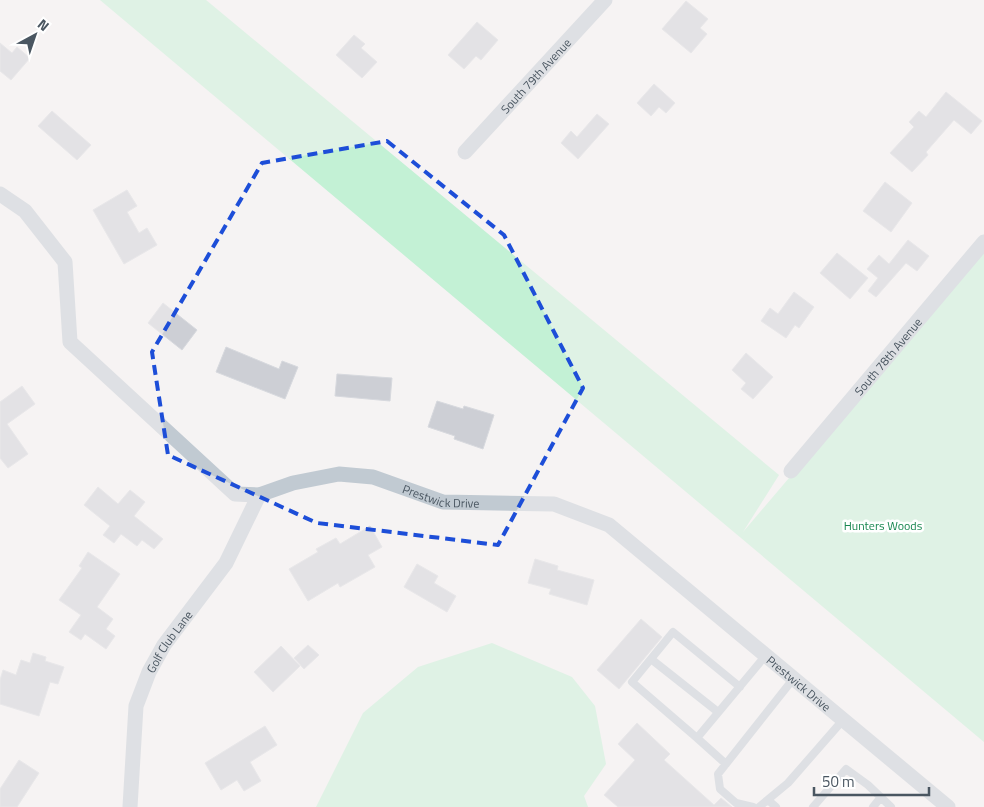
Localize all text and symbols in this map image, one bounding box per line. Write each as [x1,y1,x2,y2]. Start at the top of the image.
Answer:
north arrow [10,10,60,60]
text: N [33,13,54,36]
street label: South 79th Avenue [496,33,575,118]
street label: South 78th Avenue [849,313,926,399]
street label: Prestwick Drive [400,479,480,512]
park label: Hunters Woods [844,516,923,535]
street label: Golf Club Lane [141,606,197,676]
street label: Prestwick Drive [763,651,835,716]
scale bar [814,764,929,796]
text: 50 m [822,770,855,793]

